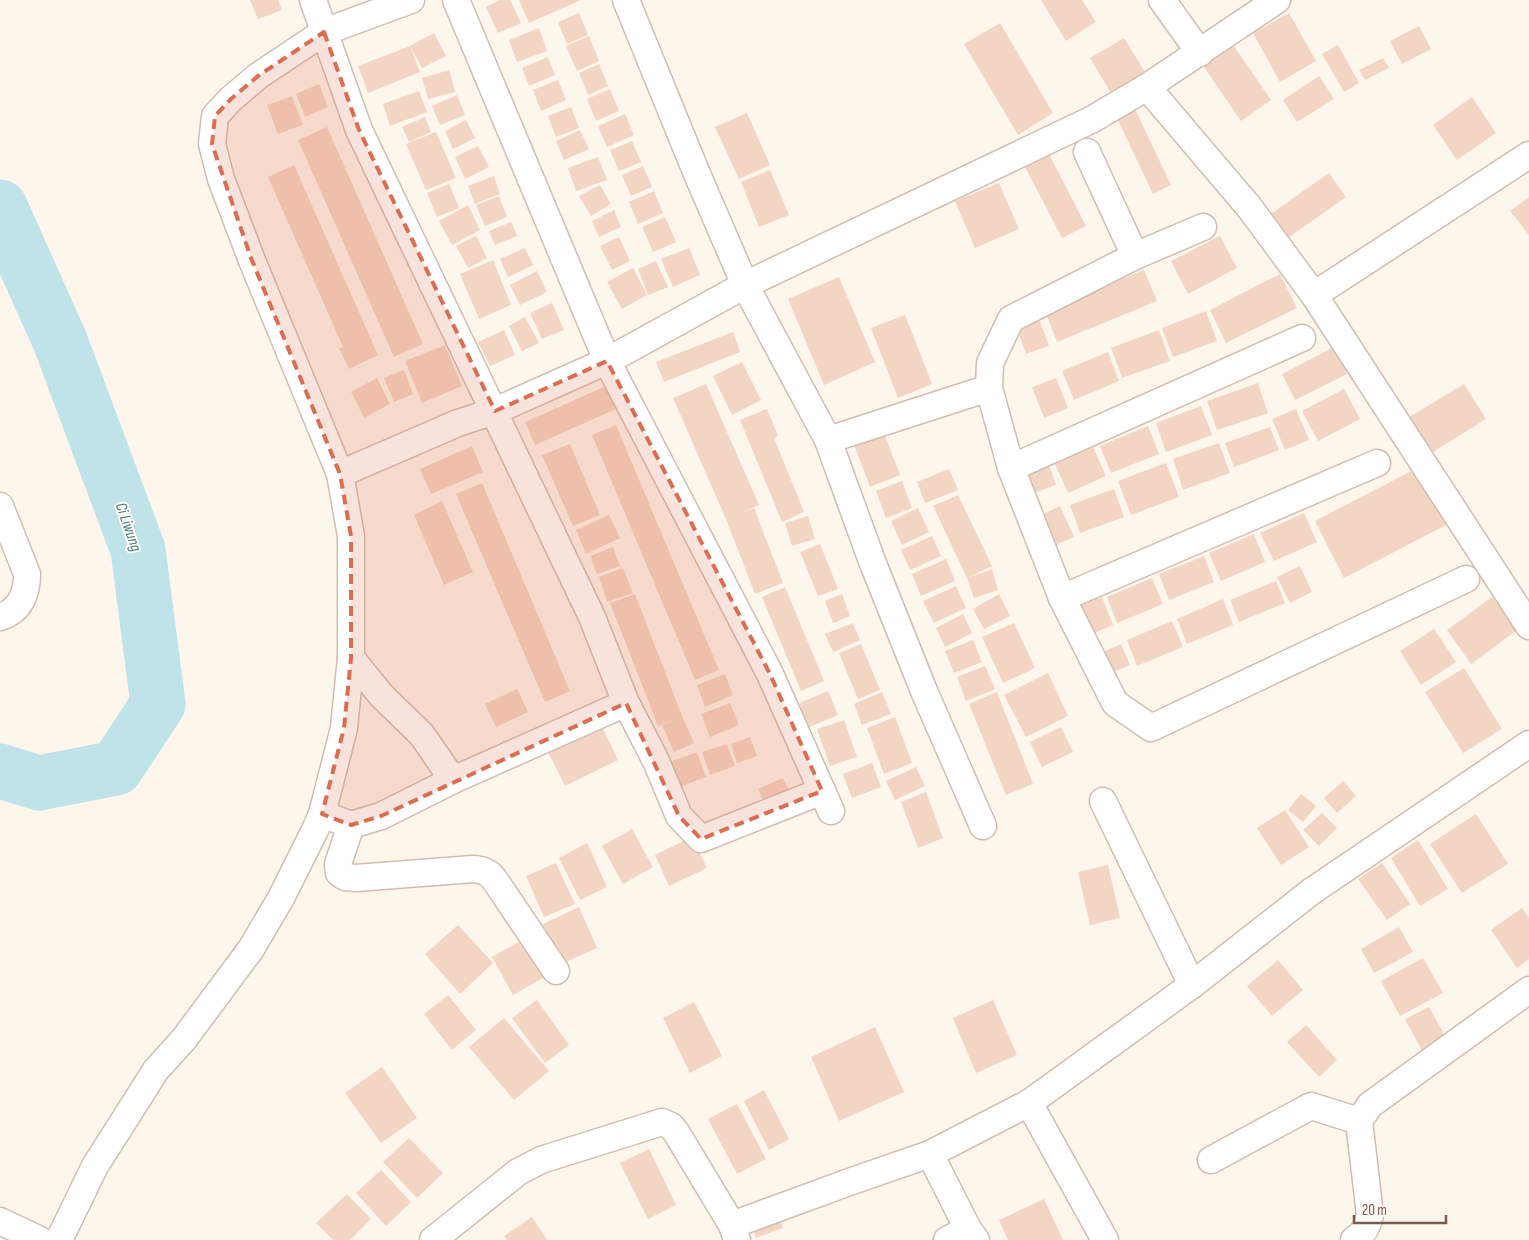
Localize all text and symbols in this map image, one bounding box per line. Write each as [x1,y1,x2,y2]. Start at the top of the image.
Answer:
water label: Ci Liwung [111,500,145,554]
scale bar [1354,1192,1446,1224]
text: 20 m [1362,1201,1387,1220]

